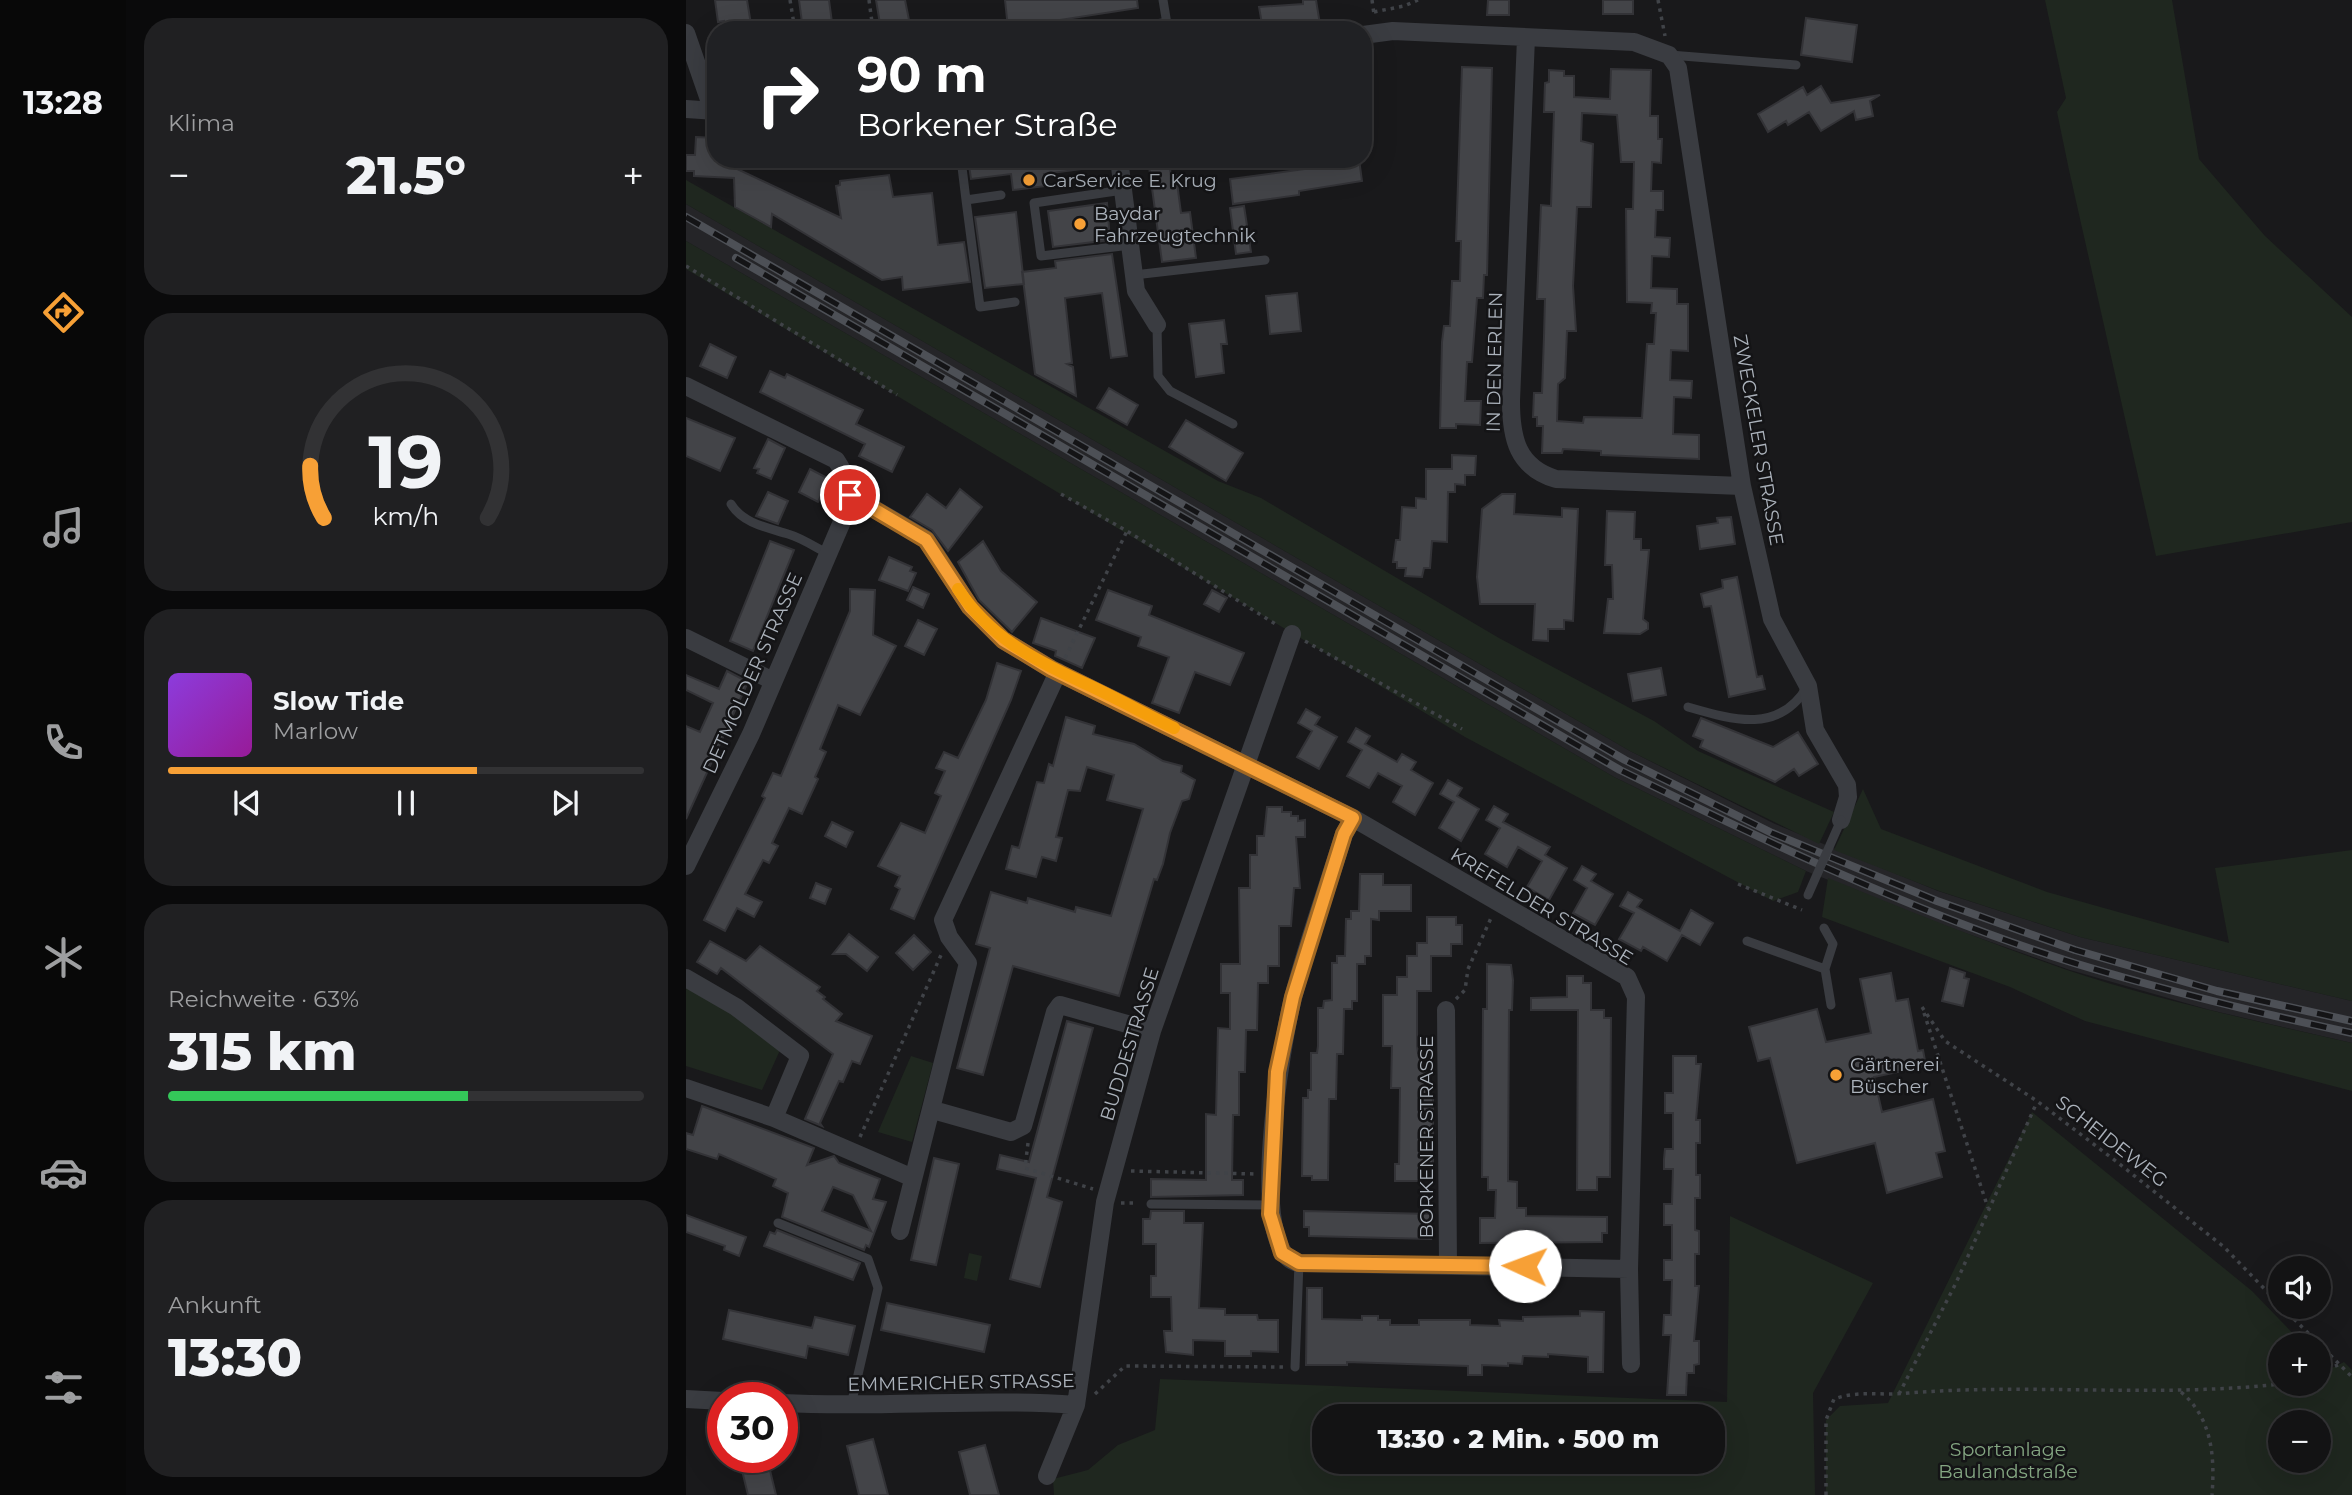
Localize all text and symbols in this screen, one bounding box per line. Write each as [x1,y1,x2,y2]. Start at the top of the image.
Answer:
text: 90 m [857,45,987,104]
icon: right [742,49,833,140]
text: 13:28 [23,83,103,122]
text: Borkener Straße [857,105,1118,144]
text: Klima [168,109,235,137]
text: 21.5° [346,144,466,207]
text: − [168,152,190,199]
text: + [622,152,644,199]
place label: CarService E. Krug [1043,169,1217,192]
marker: CarService E. Krug [1021,172,1037,188]
place label: Baydar Fahrzeugtechnik [1094,202,1256,247]
marker: Baydar Fahrzeugtechnik [1072,216,1088,232]
icon: directions [39,288,88,337]
street label: IN DEN ERLEN [1482,291,1507,433]
street label: ZWECKELER STRASSE [1729,333,1788,547]
text: 19 [369,419,443,507]
pin [820,465,880,525]
icon: arrive [831,476,869,514]
text: km/h [373,501,439,531]
icon: music [39,503,88,552]
street label: DETMOLDER STRASSE [698,569,807,777]
text: Slow Tide [273,685,404,717]
text: Marlow [273,717,358,745]
icon: phone [39,718,88,767]
icon: previous [228,784,266,822]
icon: pause [387,784,425,822]
icon: next [546,784,584,822]
street label: KREFELDER STRASSE [1446,843,1637,970]
icon: climate [39,933,88,982]
street label: BUDDESTRASSE [1095,965,1164,1124]
text: Reichweite · 63% [168,985,359,1013]
text: 315 km [168,1020,357,1083]
street label: BORKENER STRASSE [1415,1036,1438,1238]
place label: Gärtnerei Büscher [1850,1053,1940,1098]
marker: Gärtnerei Büscher [1828,1067,1844,1083]
street label: SCHEIDEWEG [2051,1091,2172,1192]
icon: car [39,1148,88,1197]
position arrow [1488,1229,1562,1303]
map controls [2268,1256,2331,1473]
button: sound [2268,1256,2331,1319]
text: Ankunft [168,1291,262,1319]
text: 13:30 [168,1326,302,1389]
button: + [2268,1333,2331,1396]
icon: filters [39,1363,88,1412]
street label: EMMERICHER STRASSE [847,1369,1075,1396]
speed limit sign: 30 [707,1382,798,1473]
button: − [2268,1410,2331,1473]
text: 13:30 · 2 Min. · 500 m [1378,1423,1659,1455]
park label: Sportanlage Baulandstraße [1938,1438,2078,1483]

